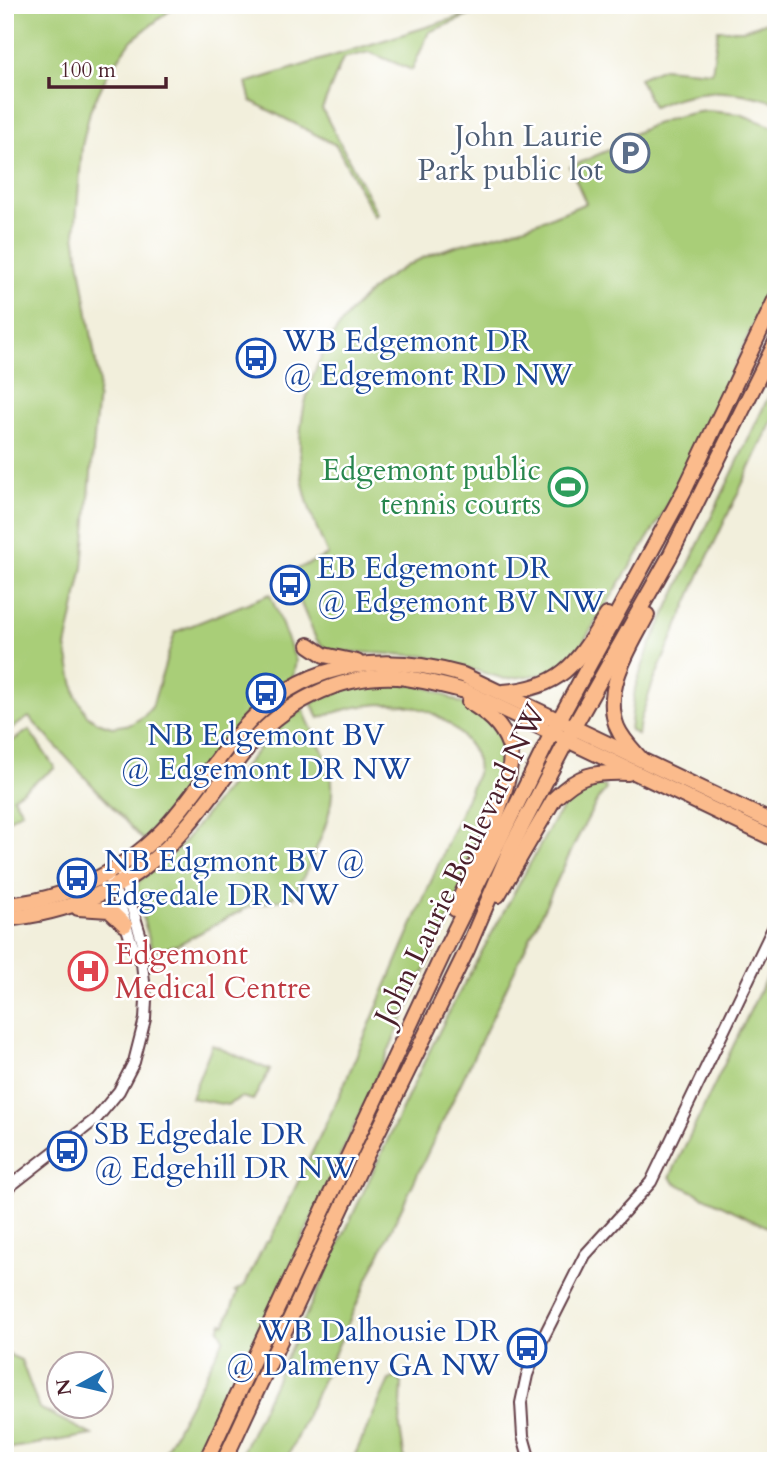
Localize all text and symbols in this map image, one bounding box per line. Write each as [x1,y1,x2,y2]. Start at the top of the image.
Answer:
scale bar [49,46,166,90]
text: 100 m [60,56,116,85]
place label: John Laurie Park public lot [418,116,604,191]
parking icon: John Laurie Park public lot [609,132,651,174]
place label: WB Edgemont DR @ Edgemont RD NW [282,321,574,396]
bus stop icon: WB Edgemont DR @ Edgemont RD NW [235,337,277,379]
place label: Edgemont public tennis courts [322,450,541,525]
sports icon: Edgemont public tennis courts [547,466,589,508]
place label: EB Edgemont DR @ Edgemont BV NW [317,548,605,623]
bus stop icon: EB Edgemont DR @ Edgemont BV NW [269,564,311,606]
bus stop icon: NB Edgemont BV @ Edgemont DR NW [245,672,287,714]
street label: John Laurie Boulevard NW [363,696,557,1035]
place label: NB Edgemont BV @ Edgemont DR NW [121,715,412,790]
place label: NB Edgmont BV @ Edgedale DR NW [104,841,365,916]
bus stop icon: NB Edgmont BV @ Edgedale DR NW [56,857,98,899]
place label: Edgemont Medical Centre [115,934,311,1009]
hospital icon: Edgemont Medical Centre [67,950,109,992]
place label: SB Edgedale DR @ Edgehill DR NW [94,1114,357,1189]
bus stop icon: SB Edgedale DR @ Edgehill DR NW [46,1130,88,1172]
place label: WB Dalhousie DR @ Dalmeny GA NW [226,1311,501,1386]
bus stop icon: WB Dalhousie DR @ Dalmeny GA NW [506,1327,548,1369]
north arrow [46,1350,116,1420]
text: N [50,1377,78,1397]

